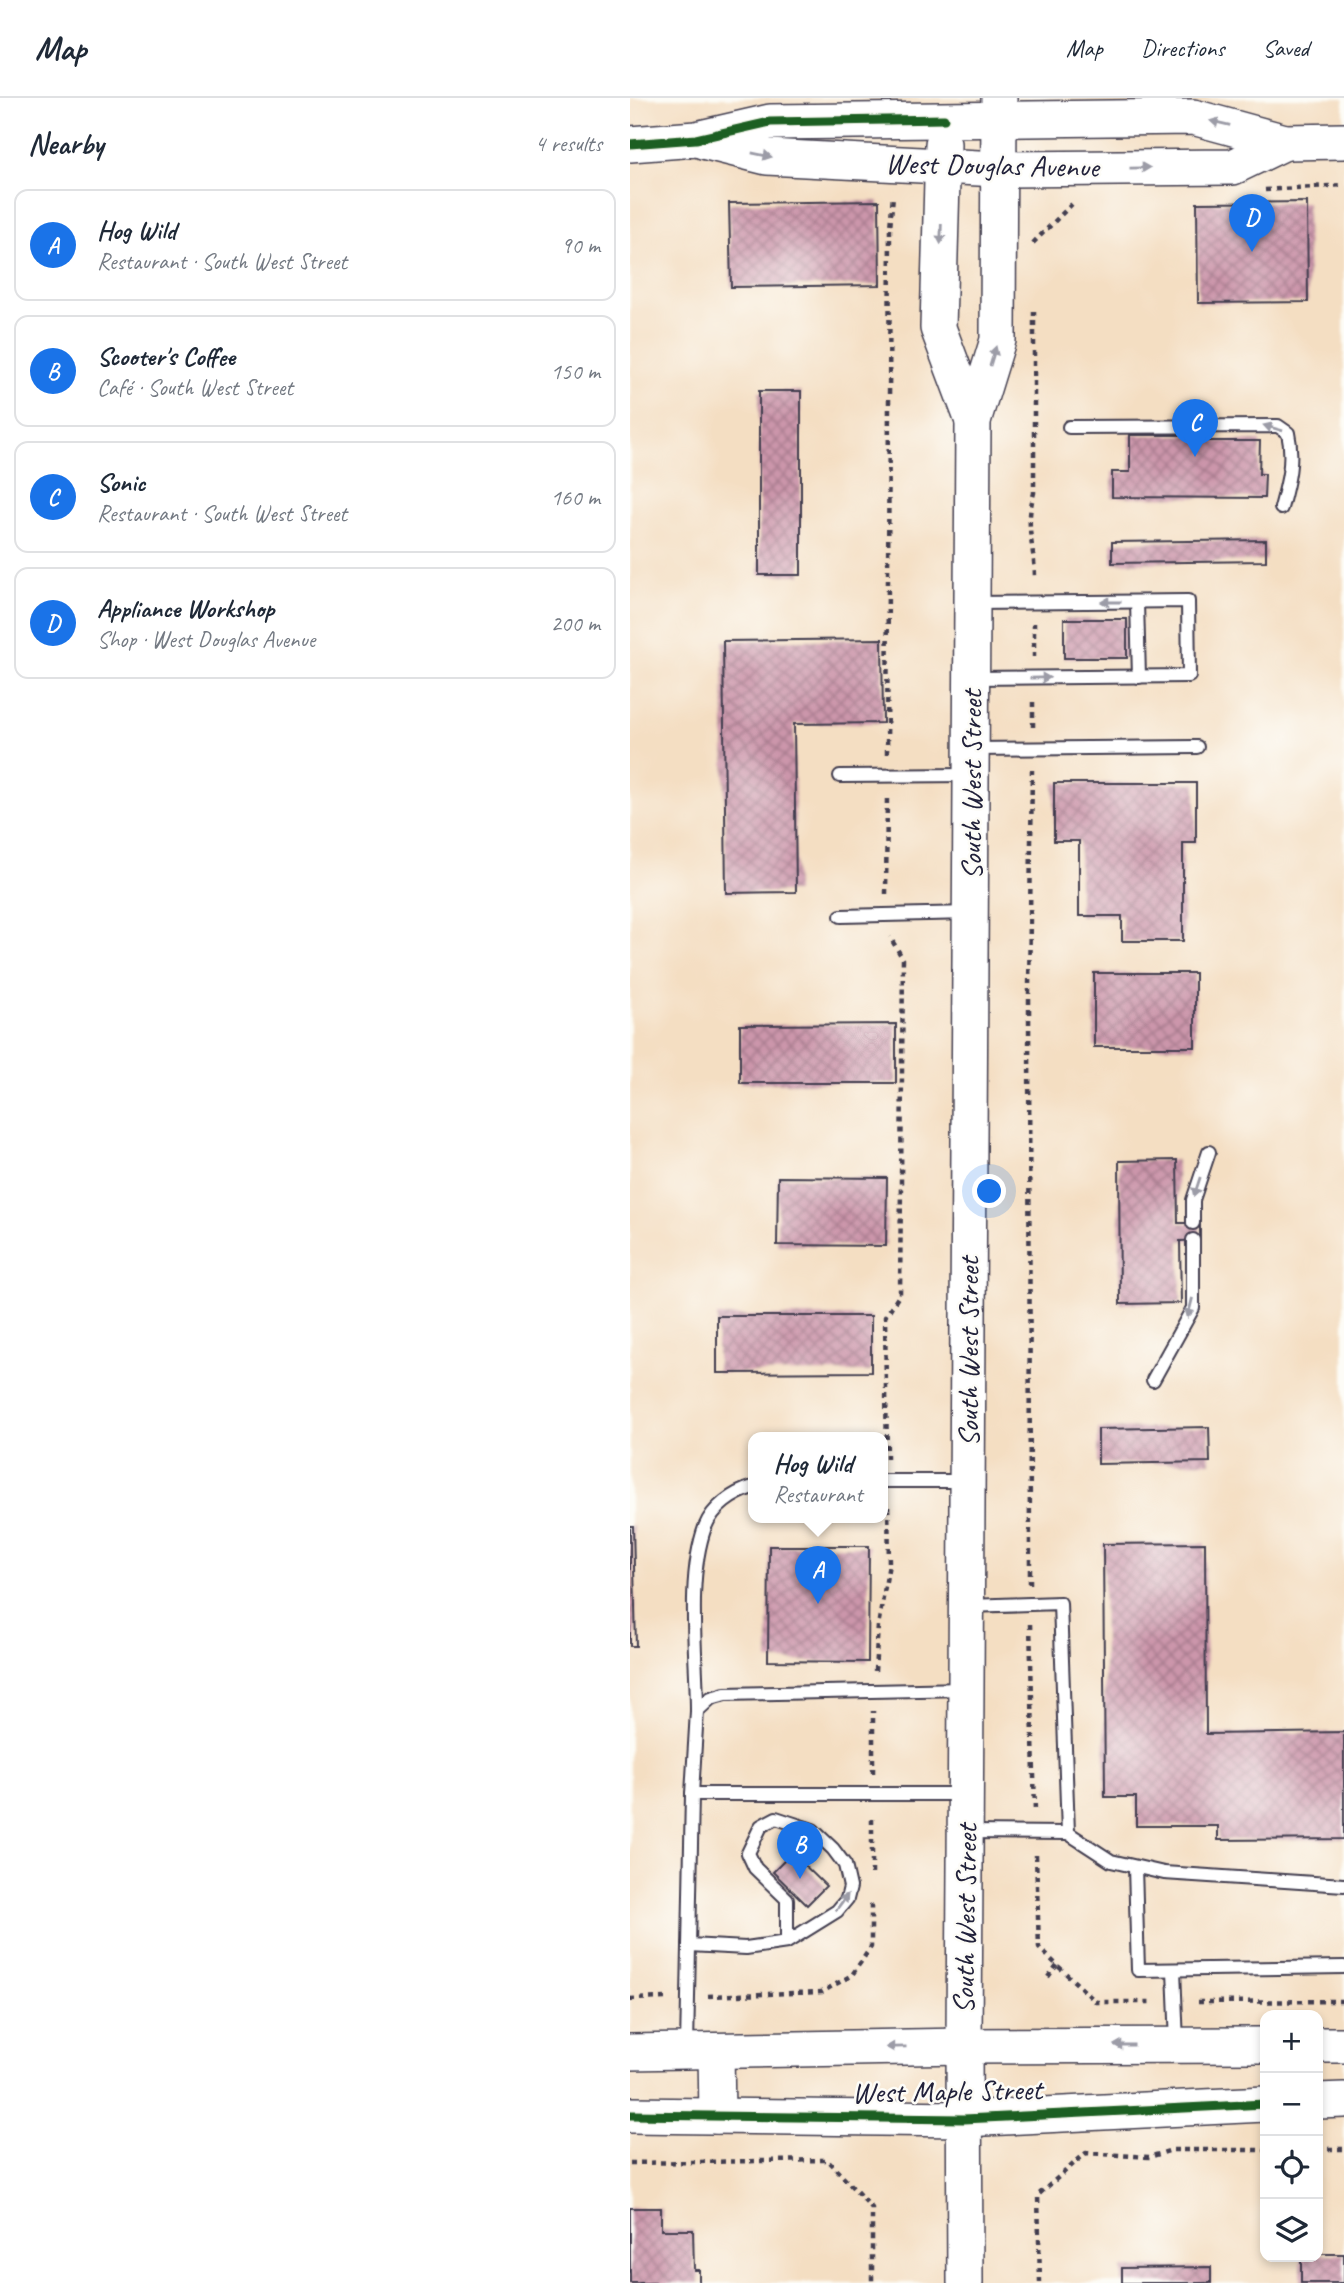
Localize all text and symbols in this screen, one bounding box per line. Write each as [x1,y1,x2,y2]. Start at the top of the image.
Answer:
text: Map [35,27,86,69]
text: Map [1066,33,1103,63]
text: Directions [1141,33,1224,63]
text: Saved [1262,33,1309,63]
one-way arrow [1209,117,1231,128]
text: Nearby [28,125,104,163]
text: 4 results [535,129,602,158]
street label: West Douglas Avenue [885,144,1101,186]
one-way arrow [751,150,773,161]
one-way arrow [1129,162,1151,174]
pin: D [1229,194,1275,252]
text: Hog Wild [97,214,176,247]
one-way arrow [935,224,946,246]
text: A [47,231,59,260]
text: 90 m [561,231,600,260]
text: Restaurant · South West Street [97,247,347,276]
text: Scooter's Coffee [97,340,235,373]
one-way arrow [988,345,998,366]
text: B [47,357,59,386]
text: 150 m [551,357,600,386]
text: Café · South West Street [97,373,293,402]
pin: C [1172,399,1218,457]
one-way arrow [1263,422,1284,432]
text: Sonic [97,466,145,499]
text: C [48,483,58,512]
text: 160 m [551,483,600,512]
text: Restaurant · South West Street [97,499,347,528]
text: Appliance Workshop [97,592,274,625]
one-way arrow [1100,596,1122,608]
text: D [46,609,60,638]
text: 200 m [551,609,600,638]
text: Shop · West Douglas Avenue [97,625,315,654]
one-way arrow [1029,672,1051,684]
street label: South West Street [952,687,990,880]
your location [972,1174,1006,1208]
one-way arrow [1191,1177,1202,1198]
street label: South West Street [949,1254,987,1447]
one-way arrow [1184,1297,1195,1319]
popup [748,1432,888,1523]
text: Hog Wild [773,1447,852,1480]
text: Restaurant [773,1480,863,1509]
pin: A [795,1546,841,1604]
pin: B [777,1821,823,1879]
street label: South West Street [944,1821,986,2014]
one-way arrow [835,1893,849,1912]
map controls [1260,2010,1323,2262]
button: + [1260,2010,1323,2073]
one-way arrow [1112,2039,1134,2051]
one-way arrow [885,2042,907,2053]
street label: West Maple Street [852,2070,1046,2112]
button: − [1260,2073,1323,2136]
button: locate [1260,2136,1323,2199]
button: layers [1260,2199,1323,2262]

